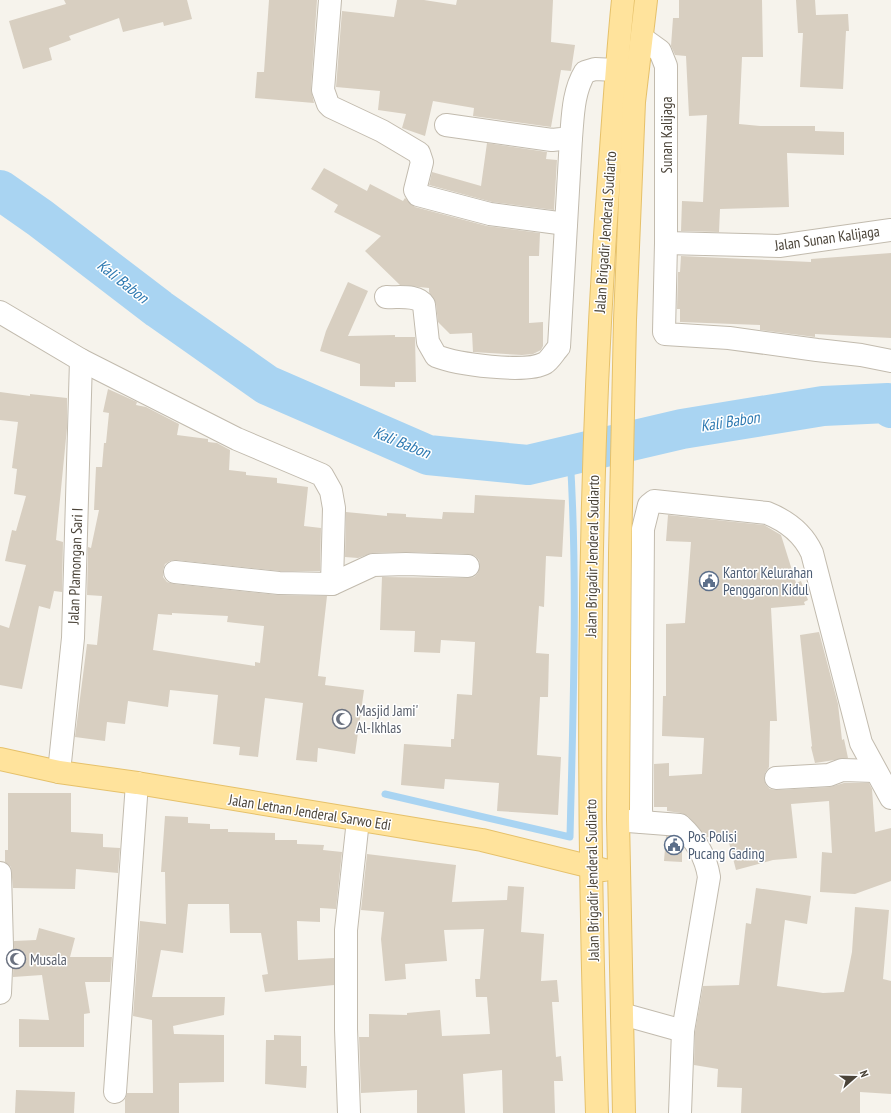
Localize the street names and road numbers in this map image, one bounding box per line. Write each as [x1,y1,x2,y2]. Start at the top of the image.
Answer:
street label: Sunan Kalijaga [657,97,676,173]
street label: Jalan Brigadir Jenderal Sudiarto [590,150,620,315]
street label: Jalan Sunan Kalijaga [772,221,881,255]
street label: Jalan Brigadir Jenderal Sudiarto [581,475,603,638]
street label: Jalan Plamongan Sari I [63,507,87,626]
street label: Jalan Letnan Jenderal Sarwo Edi [226,790,393,834]
street label: Jalan Brigadir Jenderal Sudiarto [581,799,603,962]

